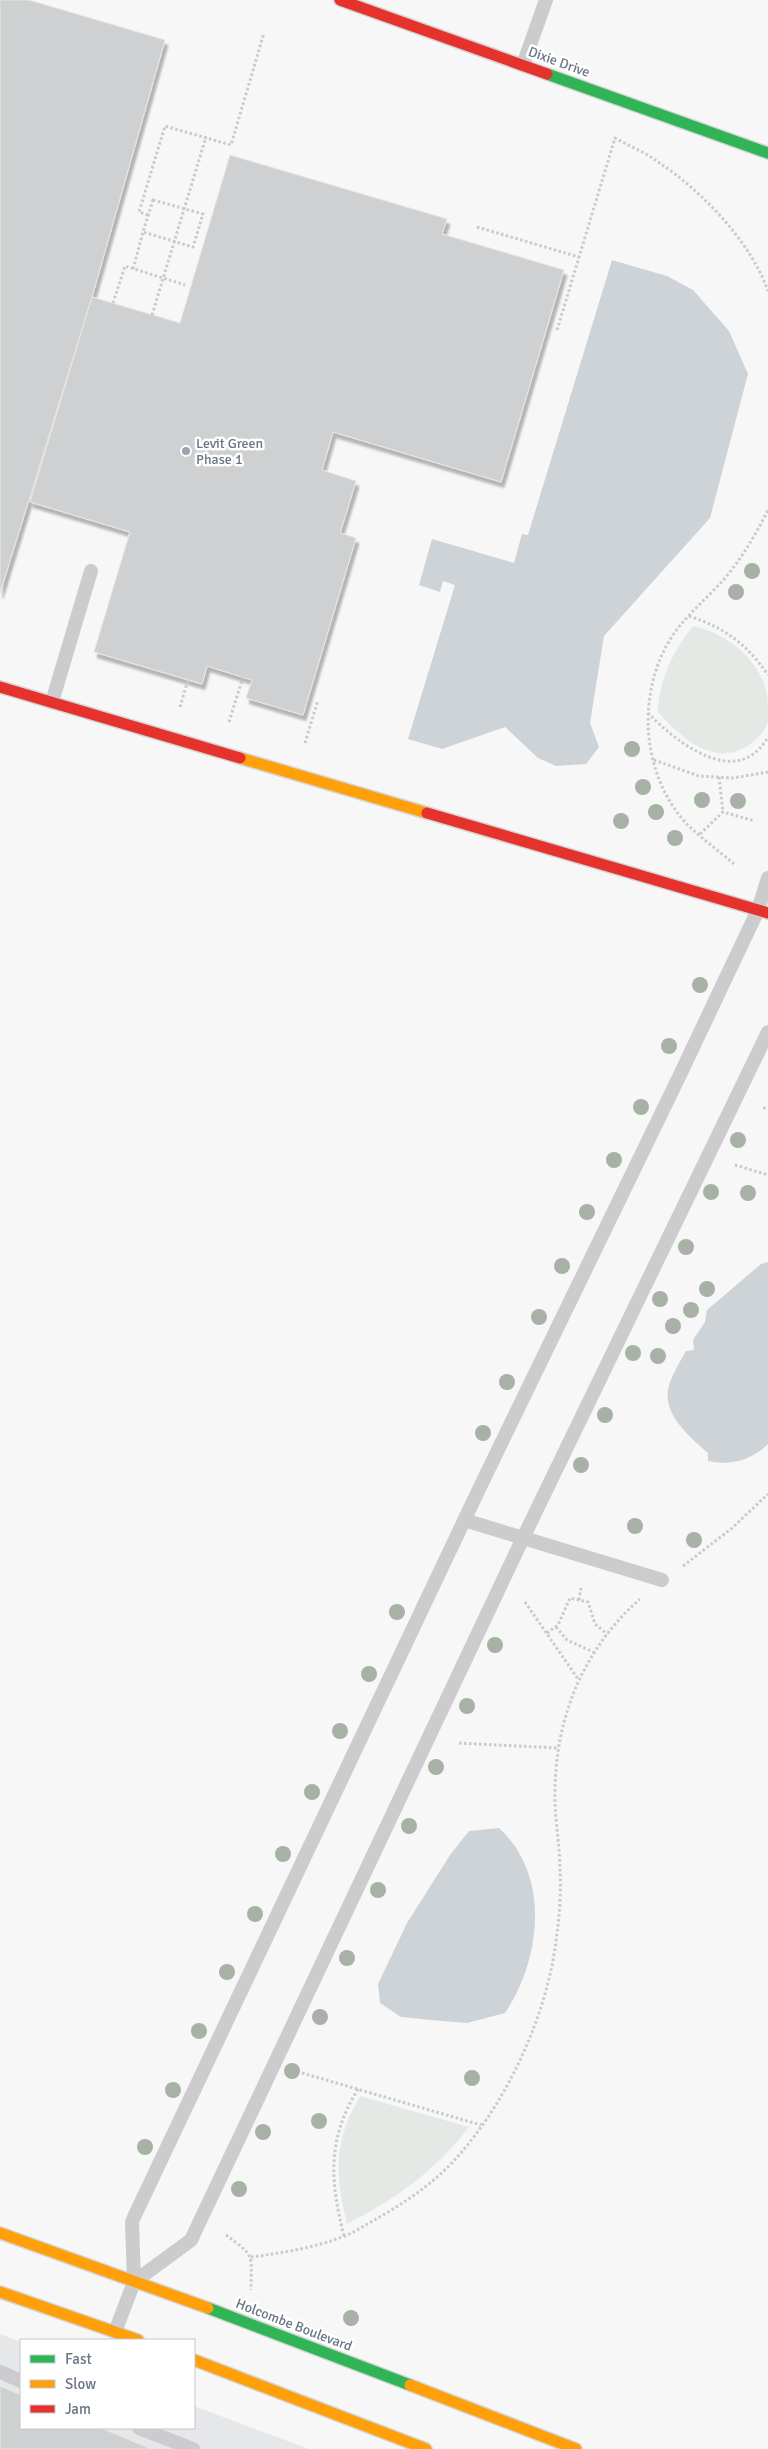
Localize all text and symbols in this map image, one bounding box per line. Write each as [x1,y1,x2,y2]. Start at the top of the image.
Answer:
street label: Dixie Drive [526,43,592,81]
place label: Levit Green Phase 1 [196,435,263,468]
marker: Levit Green Phase 1 [180,445,192,457]
street label: Holcombe Boulevard [233,2295,355,2355]
legend [20,2339,195,2429]
text: Fast [65,2350,92,2368]
text: Slow [65,2375,96,2393]
text: Jam [65,2400,91,2418]

